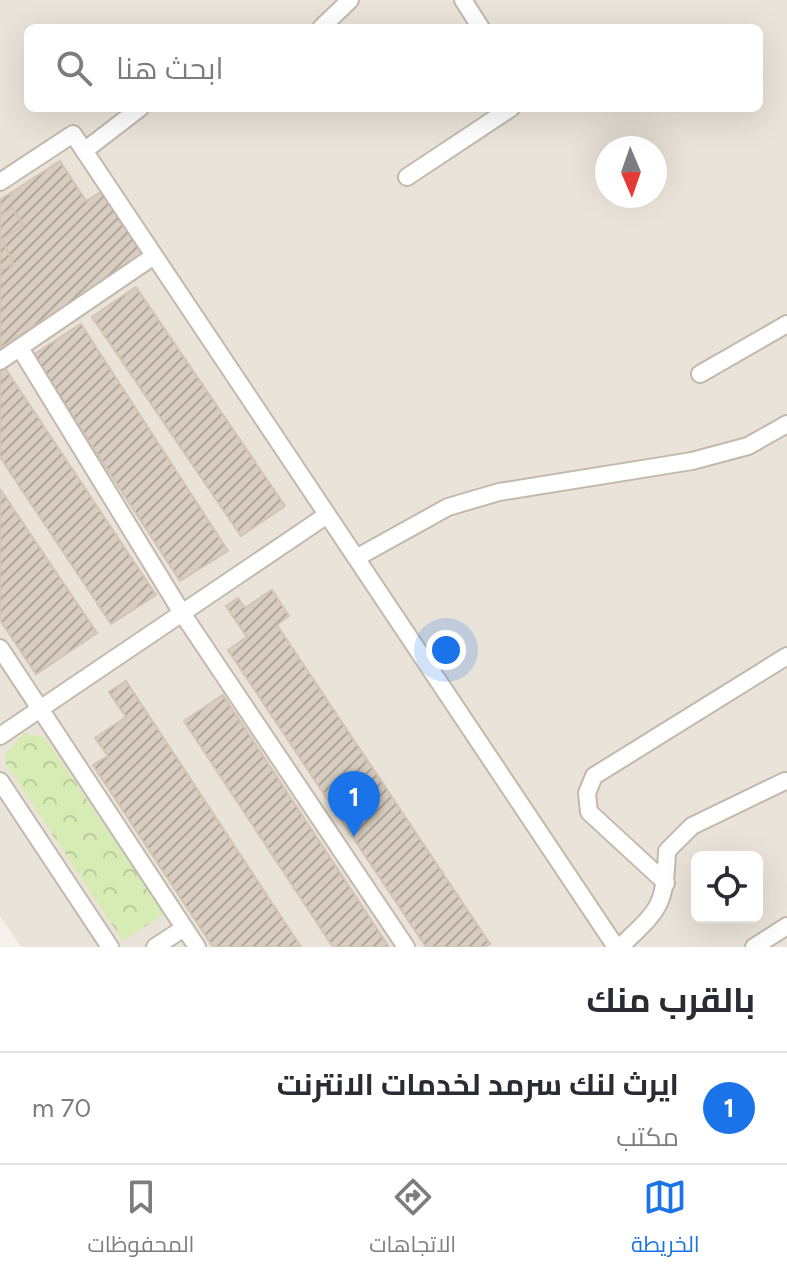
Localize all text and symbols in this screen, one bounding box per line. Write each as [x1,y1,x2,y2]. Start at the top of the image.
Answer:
search box [24,24,763,112]
icon: search [52,46,96,90]
text: ابحث هنا [116,50,224,87]
north arrow [595,136,667,208]
your location [426,630,466,670]
pin: 1 [328,771,380,837]
map controls [691,851,763,923]
button: locate [691,851,763,923]
text: بالقرب منك [587,980,755,1021]
text: ايرث لنك سرمد لخدمات الانترنت [277,1066,679,1103]
text: 70 m [32,1092,91,1124]
text: 1 [724,1092,735,1124]
text: مكتب [616,1121,679,1153]
tab: المحفوظات [87,1175,194,1265]
tab: الاتجاهات [369,1175,456,1265]
tab: الخريطة [631,1175,700,1265]

